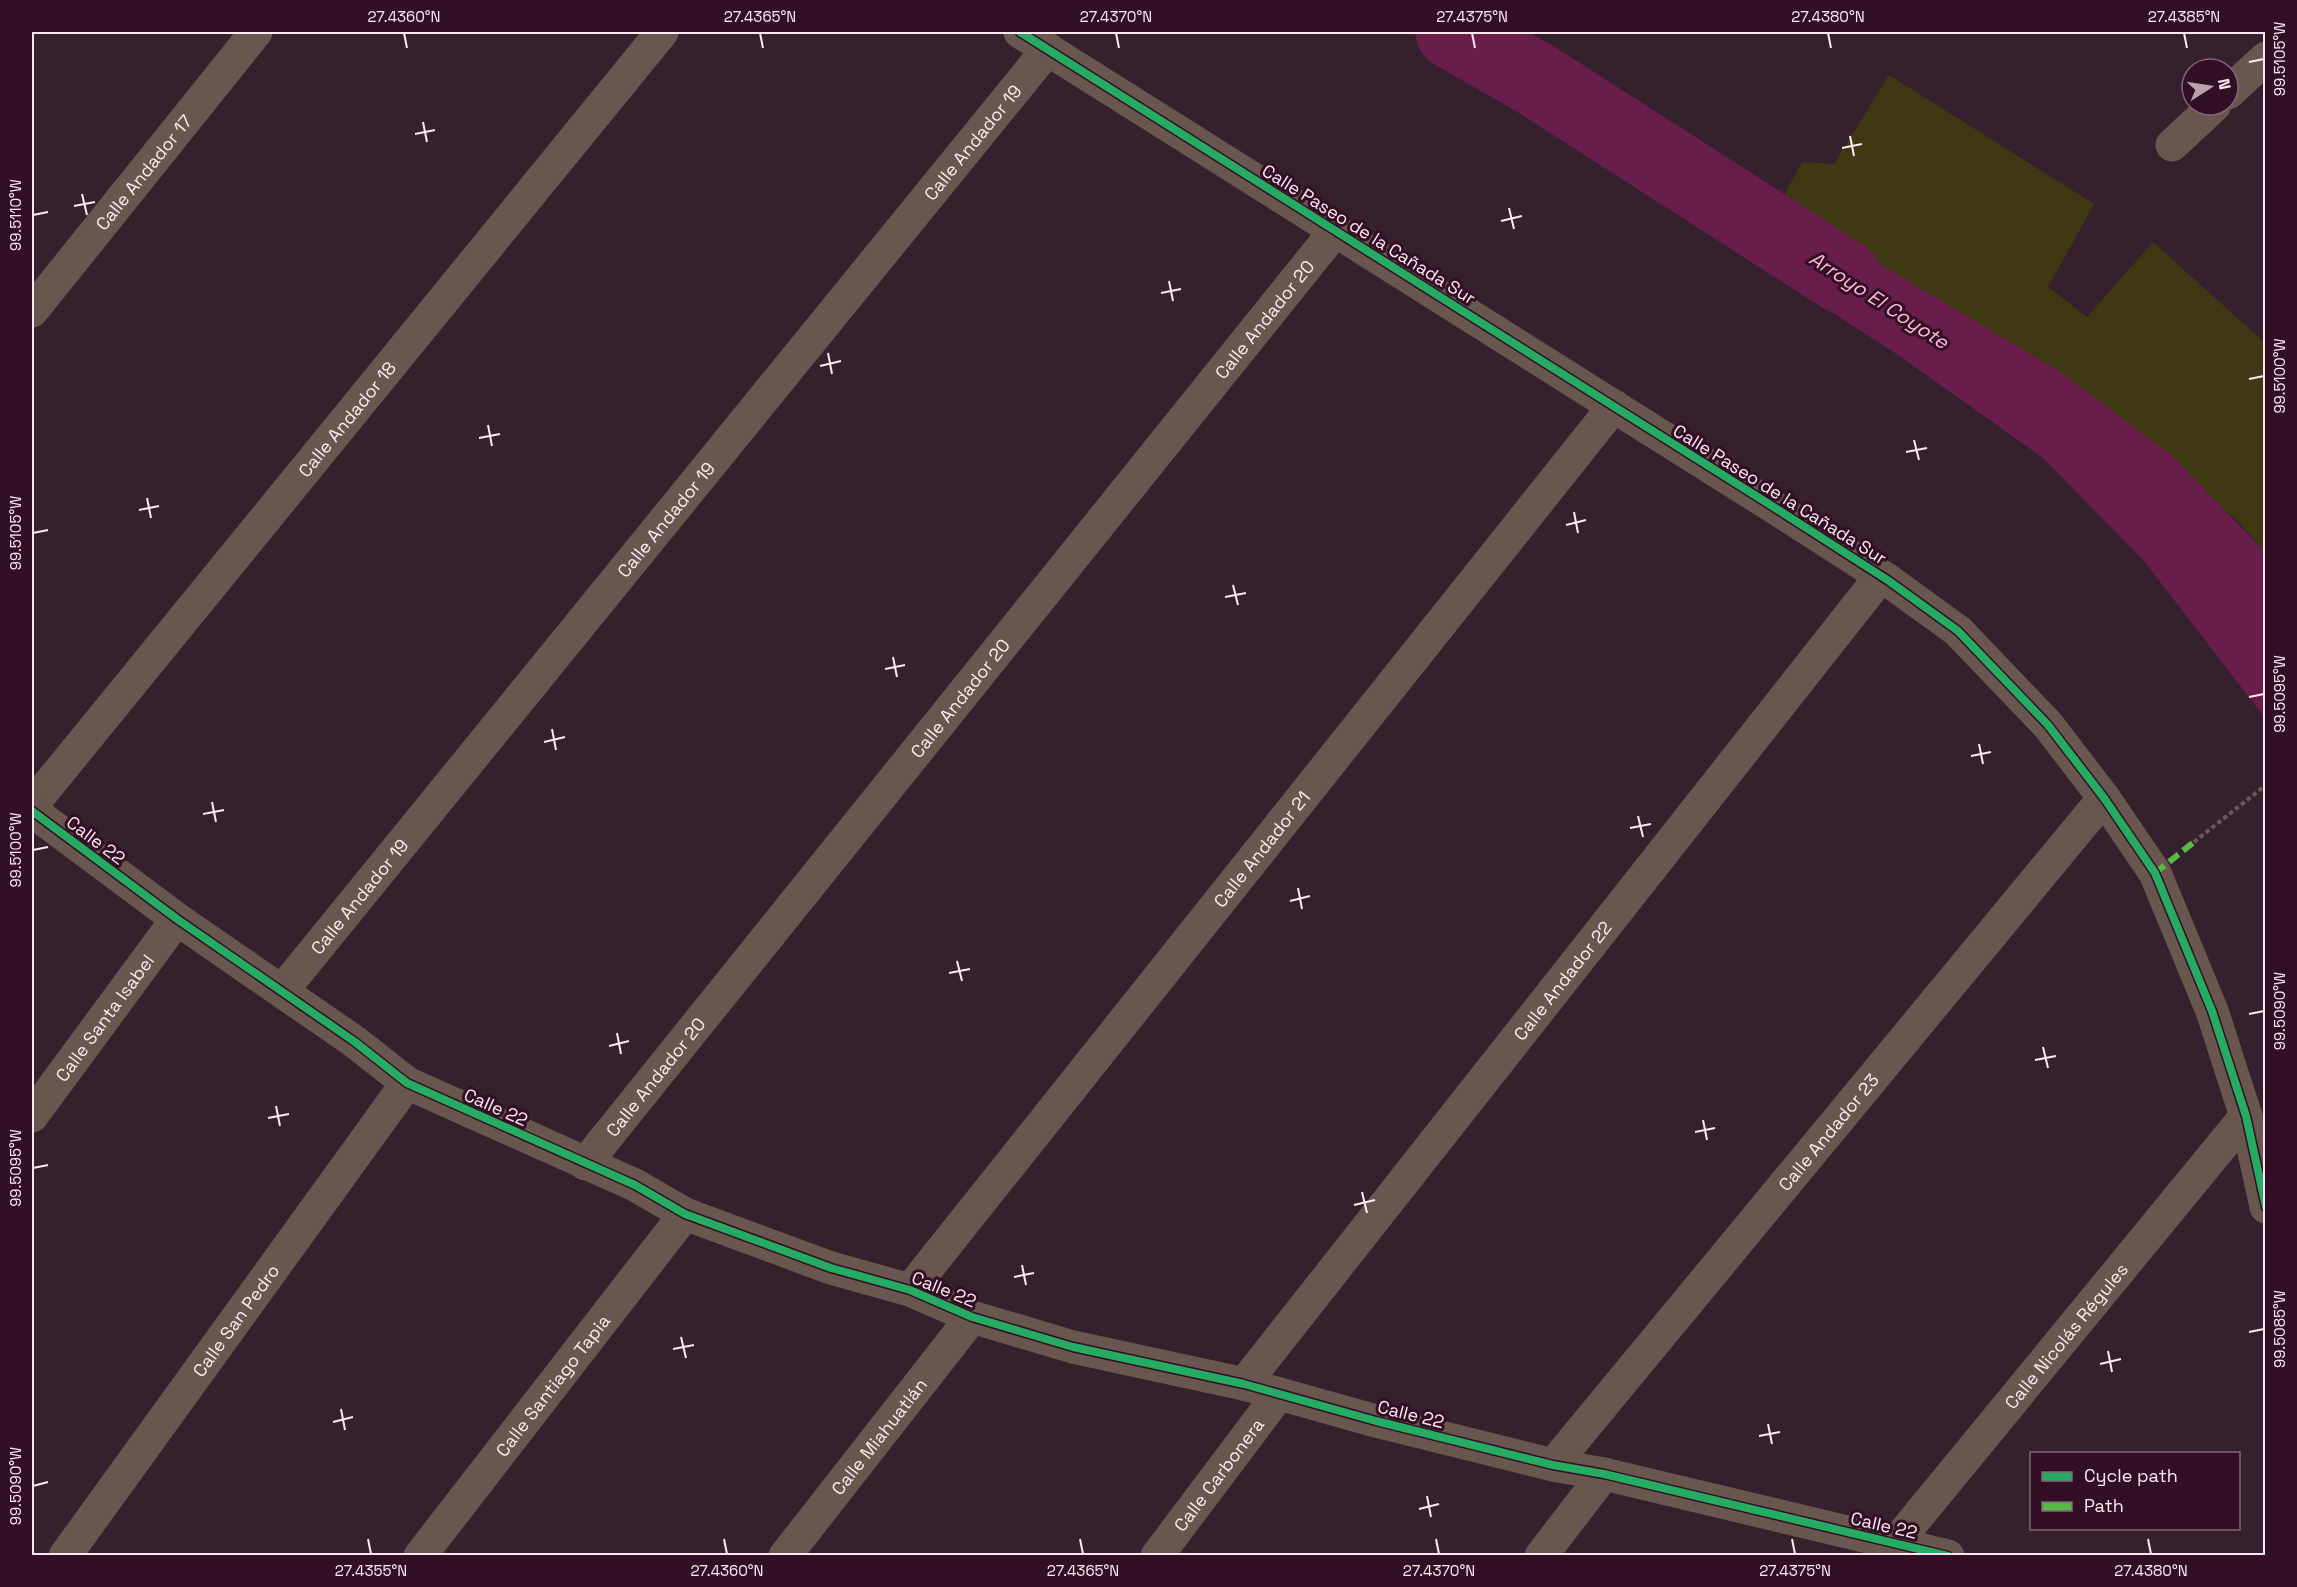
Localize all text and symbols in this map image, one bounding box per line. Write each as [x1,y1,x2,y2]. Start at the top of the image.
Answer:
text: 27.4360°N [367,7,441,26]
text: 27.4365°N [724,7,796,26]
text: 27.4370°N [1080,7,1152,26]
text: 27.4375°N [1436,7,1508,26]
text: 27.4380°N [1791,7,1865,26]
text: 27.4385°N [2148,7,2220,26]
text: 99.5105°W [2270,22,2289,96]
north arrow [2180,57,2240,117]
text: N [2213,77,2236,91]
street label: Calle Andador 19 [918,80,1026,205]
street label: Calle Andador 17 [90,110,197,235]
street label: Calle Paseo de la Cañada Sur [1258,159,1480,309]
text: 99.5110°W [6,179,25,251]
water label: Arroyo El Coyote [1804,245,1954,355]
street label: Calle Andador 20 [1209,255,1319,383]
text: 99.5100°W [2270,338,2289,414]
street label: Calle Andador 18 [293,356,401,482]
street label: Calle Paseo de la Cañada Sur [1669,419,1891,569]
street label: Calle Andador 19 [612,457,720,582]
text: 99.5105°W [6,496,25,570]
street label: Calle Andador 20 [905,634,1015,762]
text: 99.5095°W [2270,655,2289,733]
street label: Calle Andador 21 [1208,786,1315,912]
street label: Calle 22 [62,810,130,870]
text: 99.5100°W [6,812,25,888]
street label: Calle Andador 19 [305,834,413,959]
street label: Calle Andador 22 [1508,916,1616,1045]
street label: Calle Santa Isabel [50,950,159,1086]
text: 99.5090°W [2270,972,2289,1050]
street label: Calle Andador 20 [600,1012,710,1141]
street label: Calle Andador 23 [1773,1068,1883,1195]
street label: Calle 22 [460,1083,532,1131]
text: 99.5095°W [6,1129,25,1207]
street label: Calle Nicolás Régules [1999,1258,2132,1413]
street label: Calle San Pedro [187,1259,284,1381]
street label: Calle 22 [908,1266,980,1312]
text: 99.5085°W [2270,1290,2289,1368]
street label: Calle Santiago Tapia [490,1310,615,1461]
street label: Calle Miahuatlán [826,1373,932,1499]
street label: Calle 22 [1375,1395,1447,1433]
street label: Calle Carbonera [1168,1413,1268,1536]
text: 99.5090°W [6,1447,25,1525]
legend [2030,1452,2240,1530]
text: Cycle path [2084,1464,2178,1487]
text: Path [2084,1494,2124,1517]
street label: Calle 22 [1848,1506,1920,1544]
text: 27.4355°N [335,1561,407,1580]
text: 27.4360°N [690,1561,764,1580]
text: 27.4365°N [1047,1561,1119,1580]
text: 27.4370°N [1403,1561,1475,1580]
text: 27.4375°N [1759,1561,1831,1580]
text: 27.4380°N [2114,1561,2188,1580]

